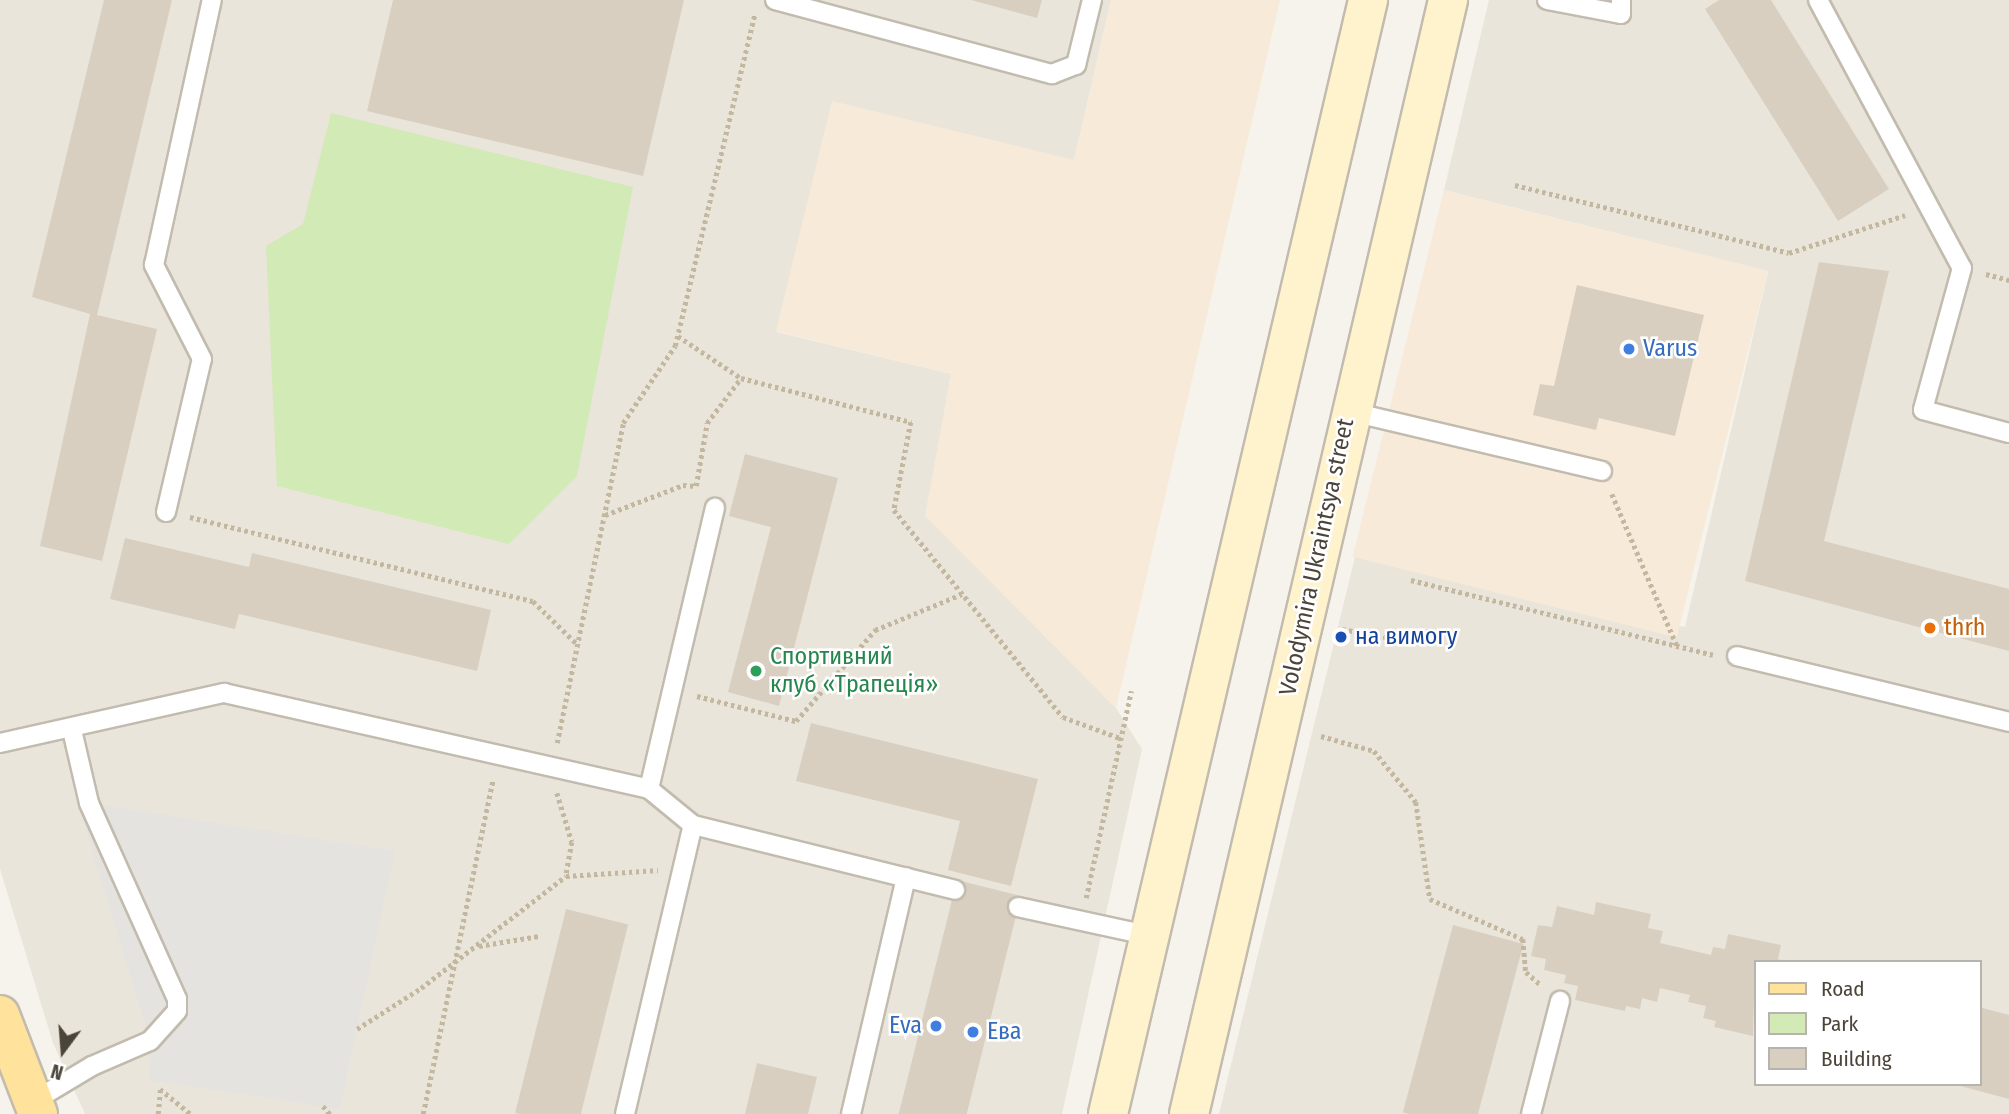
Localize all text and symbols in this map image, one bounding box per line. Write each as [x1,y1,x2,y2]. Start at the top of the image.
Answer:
place label: Varus [1643,335,1697,363]
marker: Varus [1621,341,1637,357]
street label: Volodymira Ukraintsya street [1274,416,1360,698]
place label: thrh [1944,614,1986,642]
marker: thrh [1922,620,1938,636]
place label: на вимогу [1355,623,1457,651]
marker: на вимогу [1333,629,1349,645]
place label: Спортивний клуб «Трапеція» [770,643,938,699]
marker: Спортивний клуб «Трапеція» [748,663,764,679]
legend [1754,960,1981,1086]
text: Road [1821,976,1865,1002]
text: Park [1821,1011,1858,1037]
place label: Eva [889,1012,922,1040]
north arrow [28,1016,98,1086]
marker: Eva [928,1018,944,1034]
place label: Ева [987,1018,1022,1046]
marker: Ева [965,1024,981,1040]
text: Building [1821,1046,1892,1072]
text: N [48,1059,66,1084]

